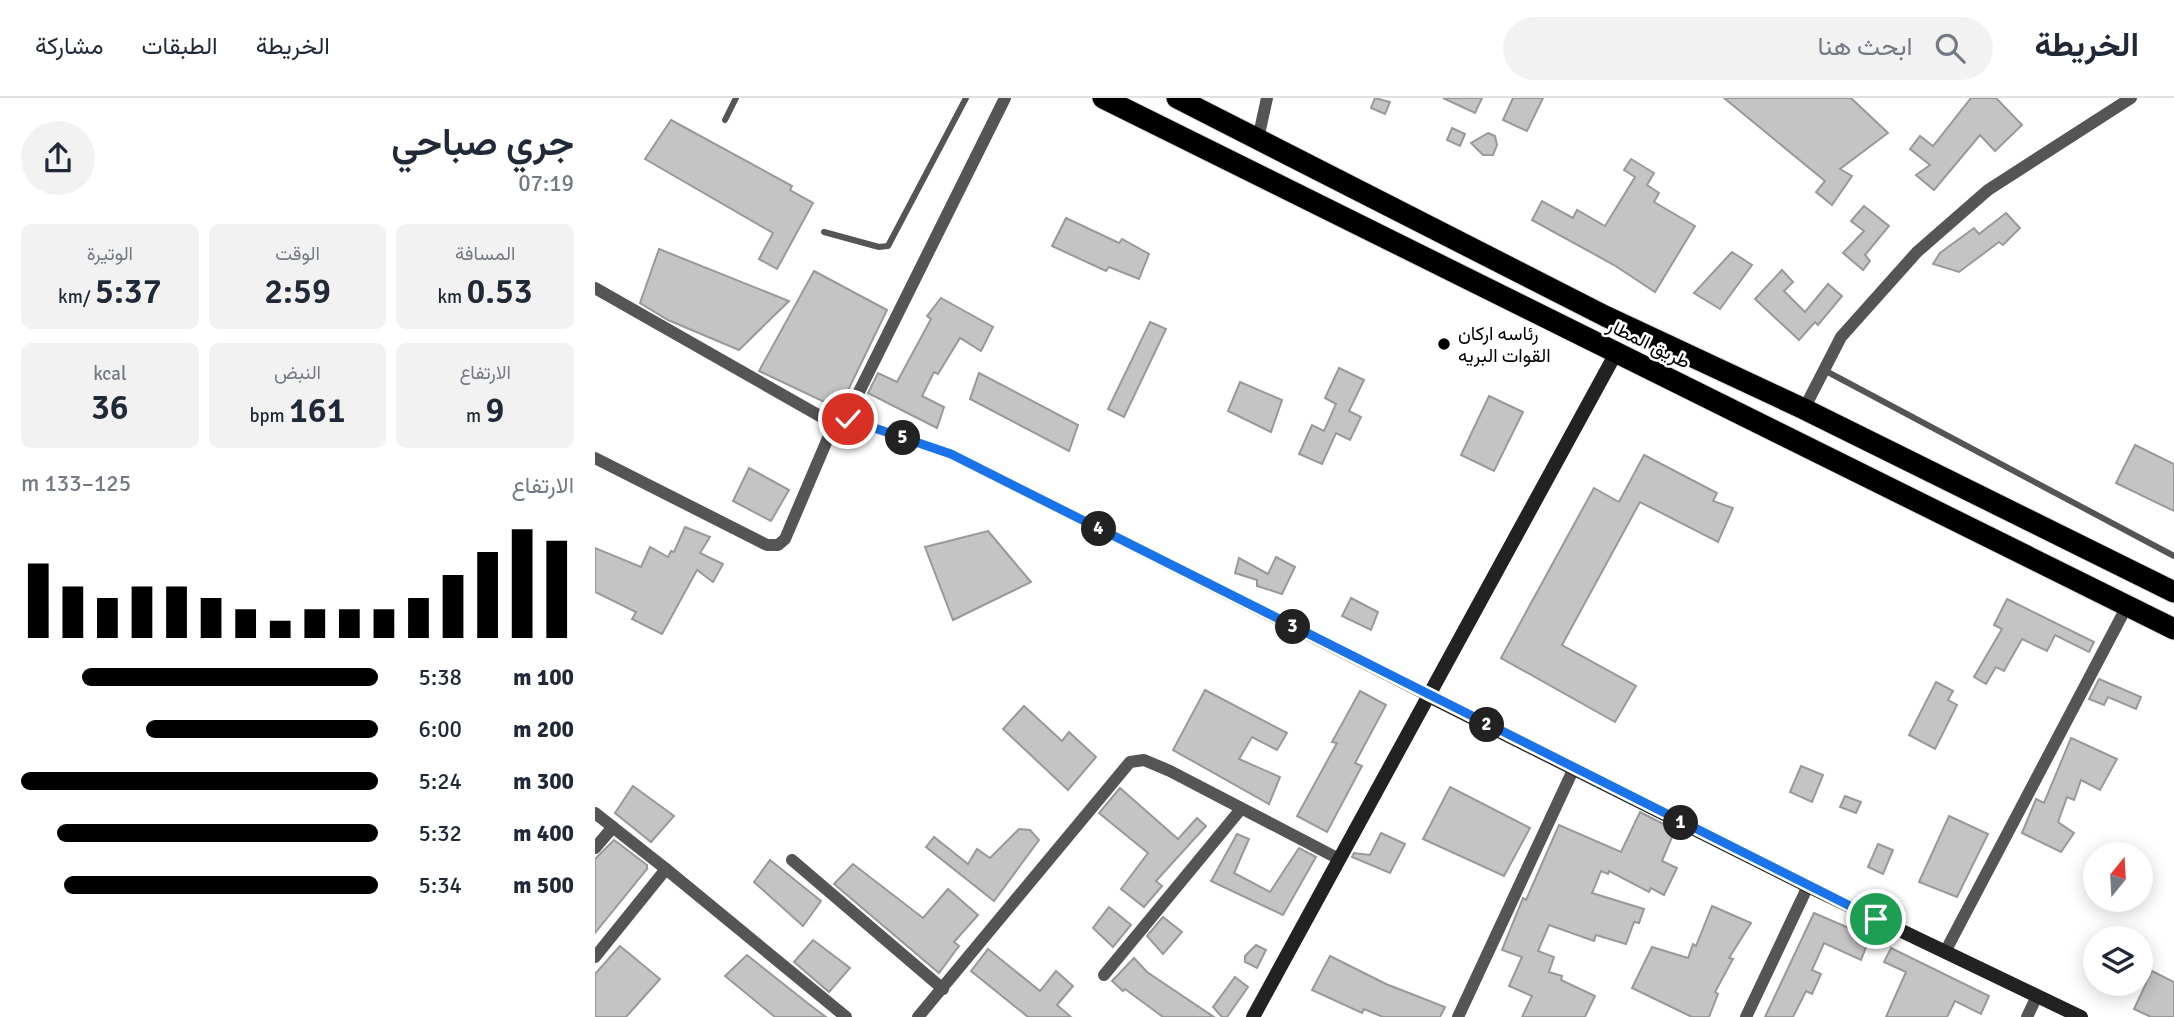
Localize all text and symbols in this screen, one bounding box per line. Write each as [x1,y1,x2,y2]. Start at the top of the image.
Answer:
search box [1503,17,1993,80]
text: الخريطة [2035,25,2139,66]
icon: search [1931,29,1969,67]
text: مشاركة [35,31,103,61]
text: الطبقات [141,31,218,61]
text: الخريطة [256,31,330,61]
text: ابحث هنا [1818,31,1913,63]
text: جري صباحي [391,119,574,166]
button: share [21,121,95,195]
text: 07:19 [518,169,574,198]
text: الوتيرة [87,242,133,266]
text: الوقت [275,242,320,266]
text: المسافة [455,242,515,266]
text: 5:37 [95,270,162,313]
text: 2:59 [264,270,331,313]
text: 0.53 [466,270,533,313]
text: /km [58,285,95,309]
text: km [438,285,466,309]
street label: طريق المطار [1602,313,1694,374]
place label: رئاسه اركان القوات البريه [1458,322,1551,368]
marker: رئاسه اركان القوات البريه [1436,336,1452,352]
text: النبض [274,361,321,385]
text: الارتفاع [459,361,511,385]
text: kcal [93,362,127,386]
text: 36 [91,386,129,429]
text: 161 [289,389,346,432]
text: 9 [485,389,504,432]
pin [818,389,878,449]
icon: check [829,400,867,438]
text: bpm [249,404,289,428]
text: m [466,404,485,428]
pin: 5 [885,420,921,456]
text: 5 [897,425,908,449]
text: 125–133 m [21,469,131,498]
text: الارتفاع [512,471,574,500]
pin: 4 [1081,512,1117,546]
text: 4 [1093,516,1104,540]
pin: 3 [1275,610,1311,644]
text: 3 [1287,614,1298,638]
text: 5:38 [419,663,462,692]
text: 100 m [513,663,574,692]
pin: 2 [1469,708,1505,742]
text: 2 [1481,712,1492,736]
text: 6:00 [419,715,462,744]
text: 200 m [513,715,574,744]
text: 5:24 [419,767,462,796]
text: 300 m [513,767,574,796]
pin: 1 [1663,806,1699,840]
text: 1 [1675,810,1686,834]
text: 5:32 [419,819,462,848]
text: 400 m [513,819,574,848]
north arrow [2083,842,2153,912]
map controls [2083,842,2153,996]
text: 5:34 [419,871,462,900]
text: 500 m [513,871,574,900]
pin [1846,889,1906,949]
icon: arrive [1857,900,1895,938]
button: layers [2083,926,2153,996]

